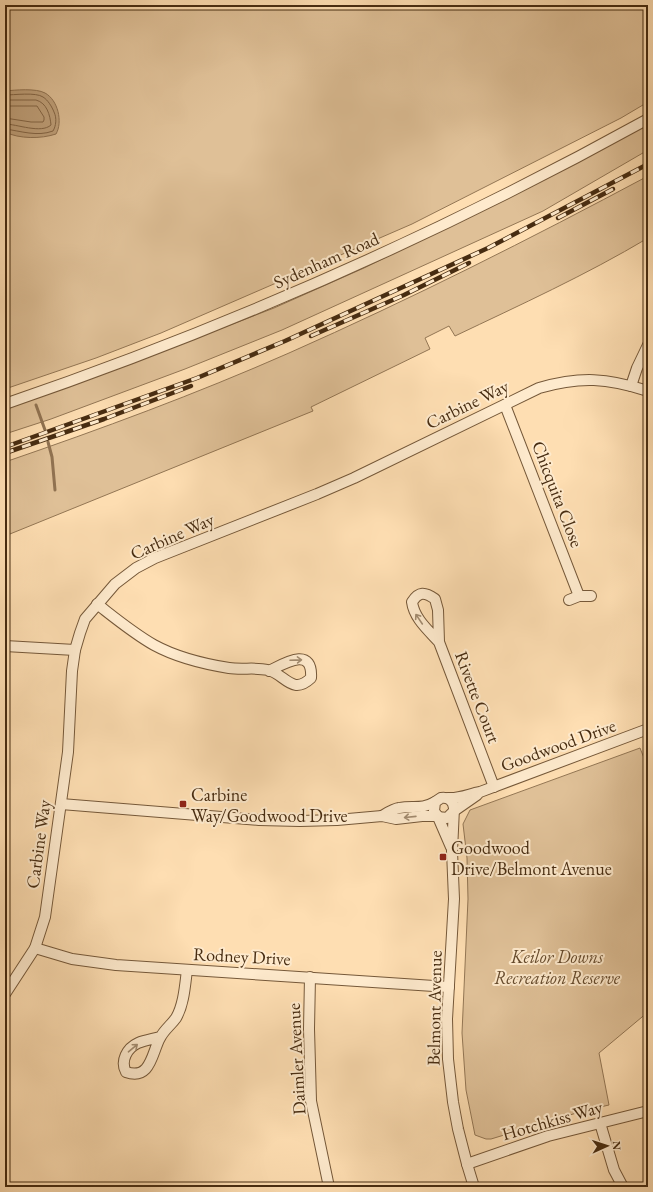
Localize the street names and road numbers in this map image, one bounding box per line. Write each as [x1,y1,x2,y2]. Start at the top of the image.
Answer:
street label: Sydenham Road [270,226,383,294]
street label: Carbine Way [422,374,512,434]
street label: Chicquita Close [527,438,589,550]
street label: Carbine Way [127,507,218,565]
street label: Rivette Court [450,648,506,746]
street label: Goodwood Drive [497,714,619,776]
street label: Carbine Way [20,798,56,890]
street label: Rodney Drive [193,942,291,970]
street label: Belmont Avenue [421,950,447,1066]
street label: Daimler Avenue [282,1003,310,1115]
street label: Hotchkiss Way [499,1095,605,1145]

